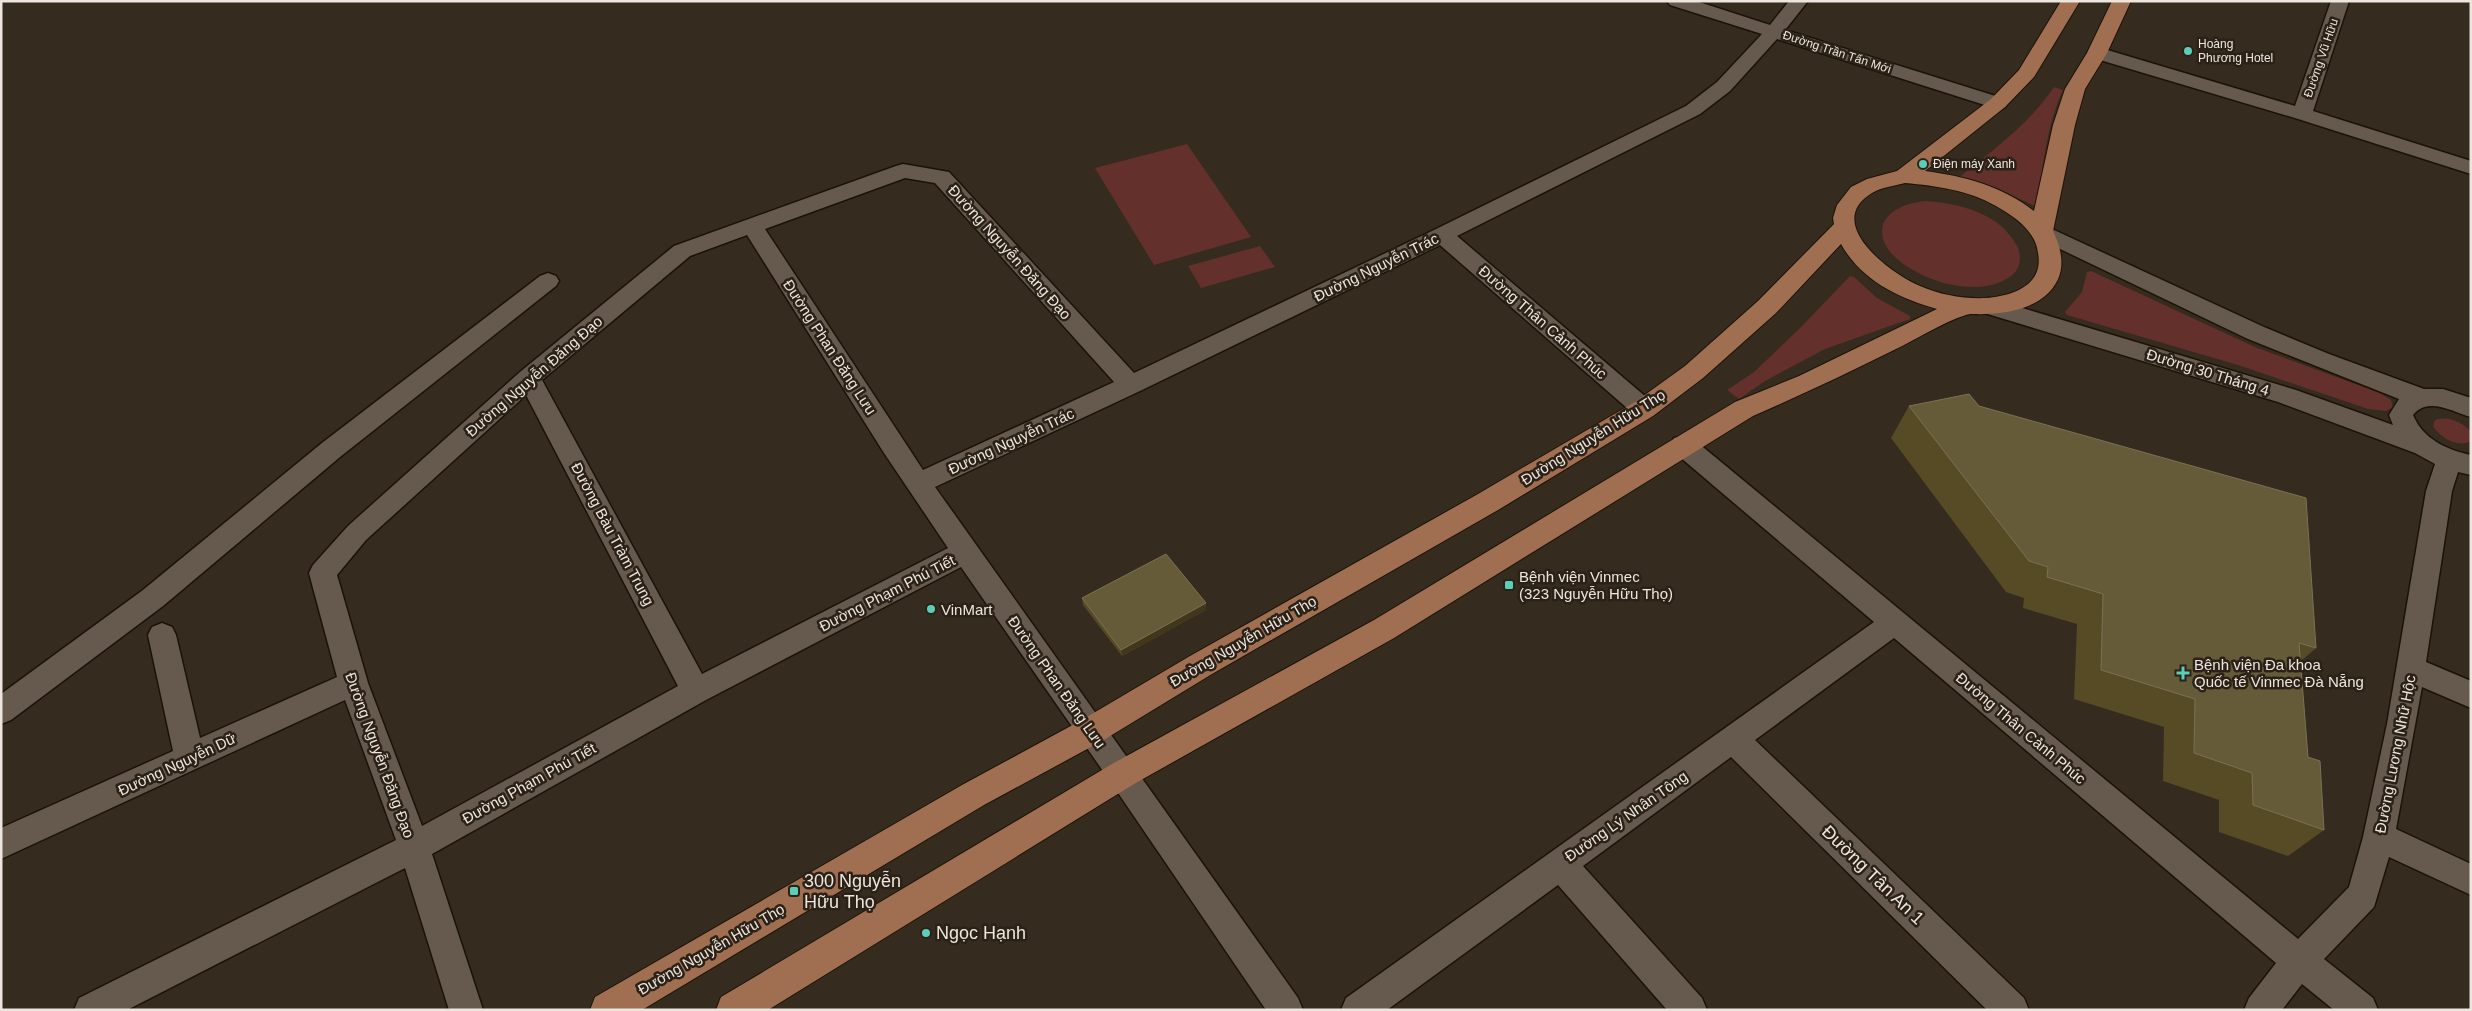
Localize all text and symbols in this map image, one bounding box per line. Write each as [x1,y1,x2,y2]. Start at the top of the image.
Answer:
street label: Đường Vũ Hữu [2301,17,2341,99]
street label: Đường Trần Tấn Mới [1781,28,1893,76]
place label: Hoàng Phương Hotel [2198,37,2273,65]
marker: Hoàng Phương Hotel [2182,45,2194,57]
place label: Điện máy Xanh [1933,157,2015,171]
marker: Điện máy Xanh [1917,158,1929,170]
street label: Đường Nguyễn Đăng Đạo [945,181,1075,323]
street label: Đường Nguyễn Trác [1311,229,1442,305]
street label: Đường Thân Cảnh Phúc [1476,262,1611,382]
street label: Đường Phan Đăng Lưu [780,276,880,418]
street label: Đường Nguyễn Đăng Đạo [462,312,606,440]
street label: Đường 30 Tháng 4 [2145,345,2271,399]
street label: Đường Nguyễn Hữu Thọ [1518,386,1668,488]
street label: Đường Nguyễn Trác [946,404,1077,478]
street label: Đường Bàu Tràm Trung [568,460,658,608]
street label: Đường Phạm Phú Tiết [816,551,958,635]
place label: Bệnh viện Vinmec (323 Nguyễn Hữu Thọ) [1519,568,1673,602]
marker: Bệnh viện Vinmec (323 Nguyễn Hữu Thọ) [1503,579,1515,591]
street label: Đường Nguyễn Hữu Thọ [1167,592,1319,690]
place label: VinMart [941,601,993,618]
marker: VinMart [925,603,937,615]
street label: Đường Phan Đăng Lưu [1005,613,1109,751]
place label: Bệnh viện Đa khoa Quốc tế Vinmec Đà Nẵng [2194,656,2364,690]
marker: Bệnh viện Đa khoa Quốc tế Vinmec Đà Nẵng [2176,666,2190,680]
street label: Đường Thân Cảnh Phúc [1953,669,2090,787]
street label: Đường Nguyễn Đăng Đạo [342,670,418,840]
street label: Đường Lương Nhữ Hộc [2371,673,2419,834]
street label: Đường Nguyễn Dữ [115,729,239,799]
street label: Đường Phạm Phú Tiết [459,739,599,827]
street label: Đường Lý Nhân Tông [1562,767,1690,865]
street label: Đường Tân An 1 [1818,821,1928,929]
place label: 300 Nguyễn Hữu Thọ [804,870,901,912]
marker: 300 Nguyễn Hữu Thọ [788,885,800,897]
street label: Đường Nguyễn Hữu Thọ [635,900,787,998]
place label: Ngọc Hạnh [936,923,1026,943]
marker: Ngọc Hạnh [920,927,932,939]

